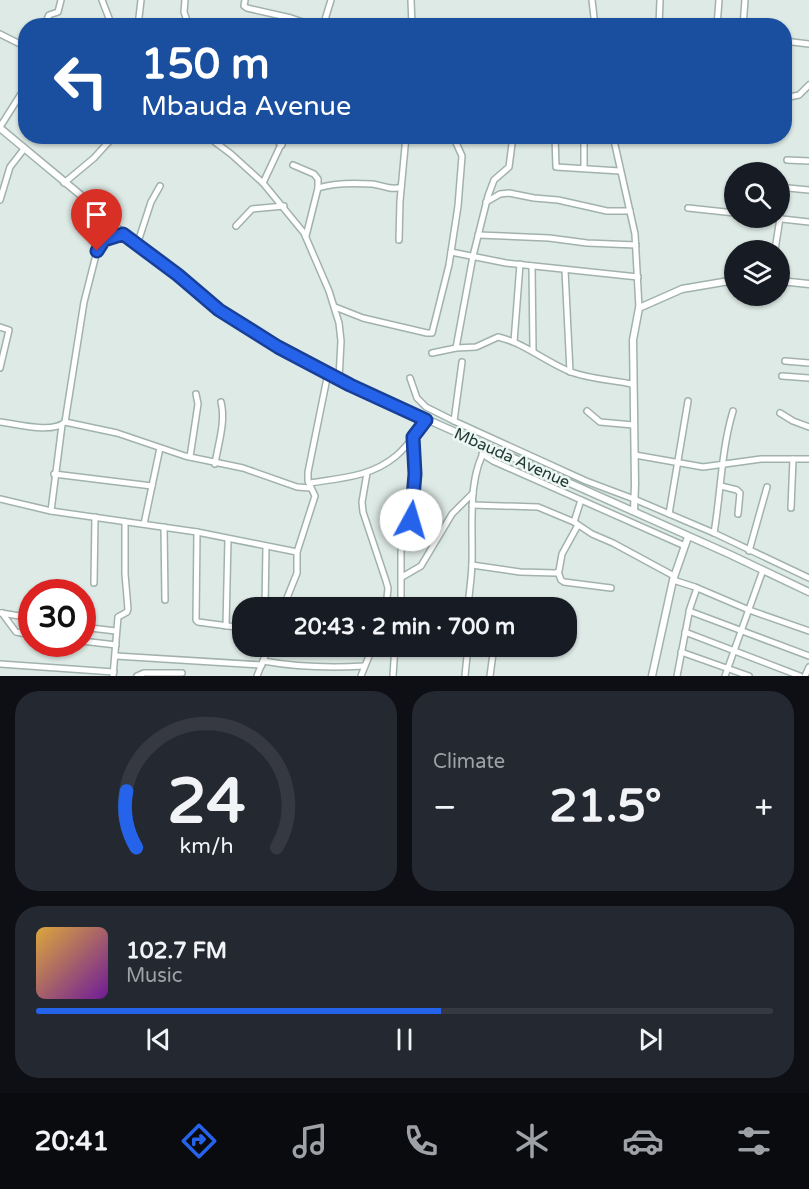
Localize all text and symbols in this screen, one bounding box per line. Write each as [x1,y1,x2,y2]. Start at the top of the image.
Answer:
text: 150 m [141,39,270,90]
icon: left [42,42,120,120]
text: Mbauda Avenue [141,90,351,123]
map controls [724,162,790,306]
button: search [724,162,790,228]
pin [71,189,122,251]
icon: arrive [80,198,113,231]
button: layers [724,240,790,306]
street label: Mbauda Avenue [451,424,573,492]
position arrow [379,488,443,552]
speed limit sign: 30 [18,579,96,657]
text: 20:43 · 2 min · 700 m [294,614,515,640]
text: Climate [433,750,505,774]
text: 24 [167,765,245,840]
text: 21.5° [549,780,662,834]
text: − [433,788,457,827]
text: + [754,788,773,827]
text: km/h [179,833,233,859]
text: 102.7 FM [126,938,227,964]
text: Music [126,964,182,988]
icon: previous [142,1023,175,1056]
icon: pause [388,1023,421,1056]
icon: next [634,1023,667,1056]
icon: directions [178,1120,220,1162]
icon: music [289,1120,331,1162]
icon: phone [400,1120,442,1162]
icon: climate [511,1120,553,1162]
icon: car [622,1120,664,1162]
icon: filters [733,1120,775,1162]
text: 20:41 [34,1125,109,1158]

